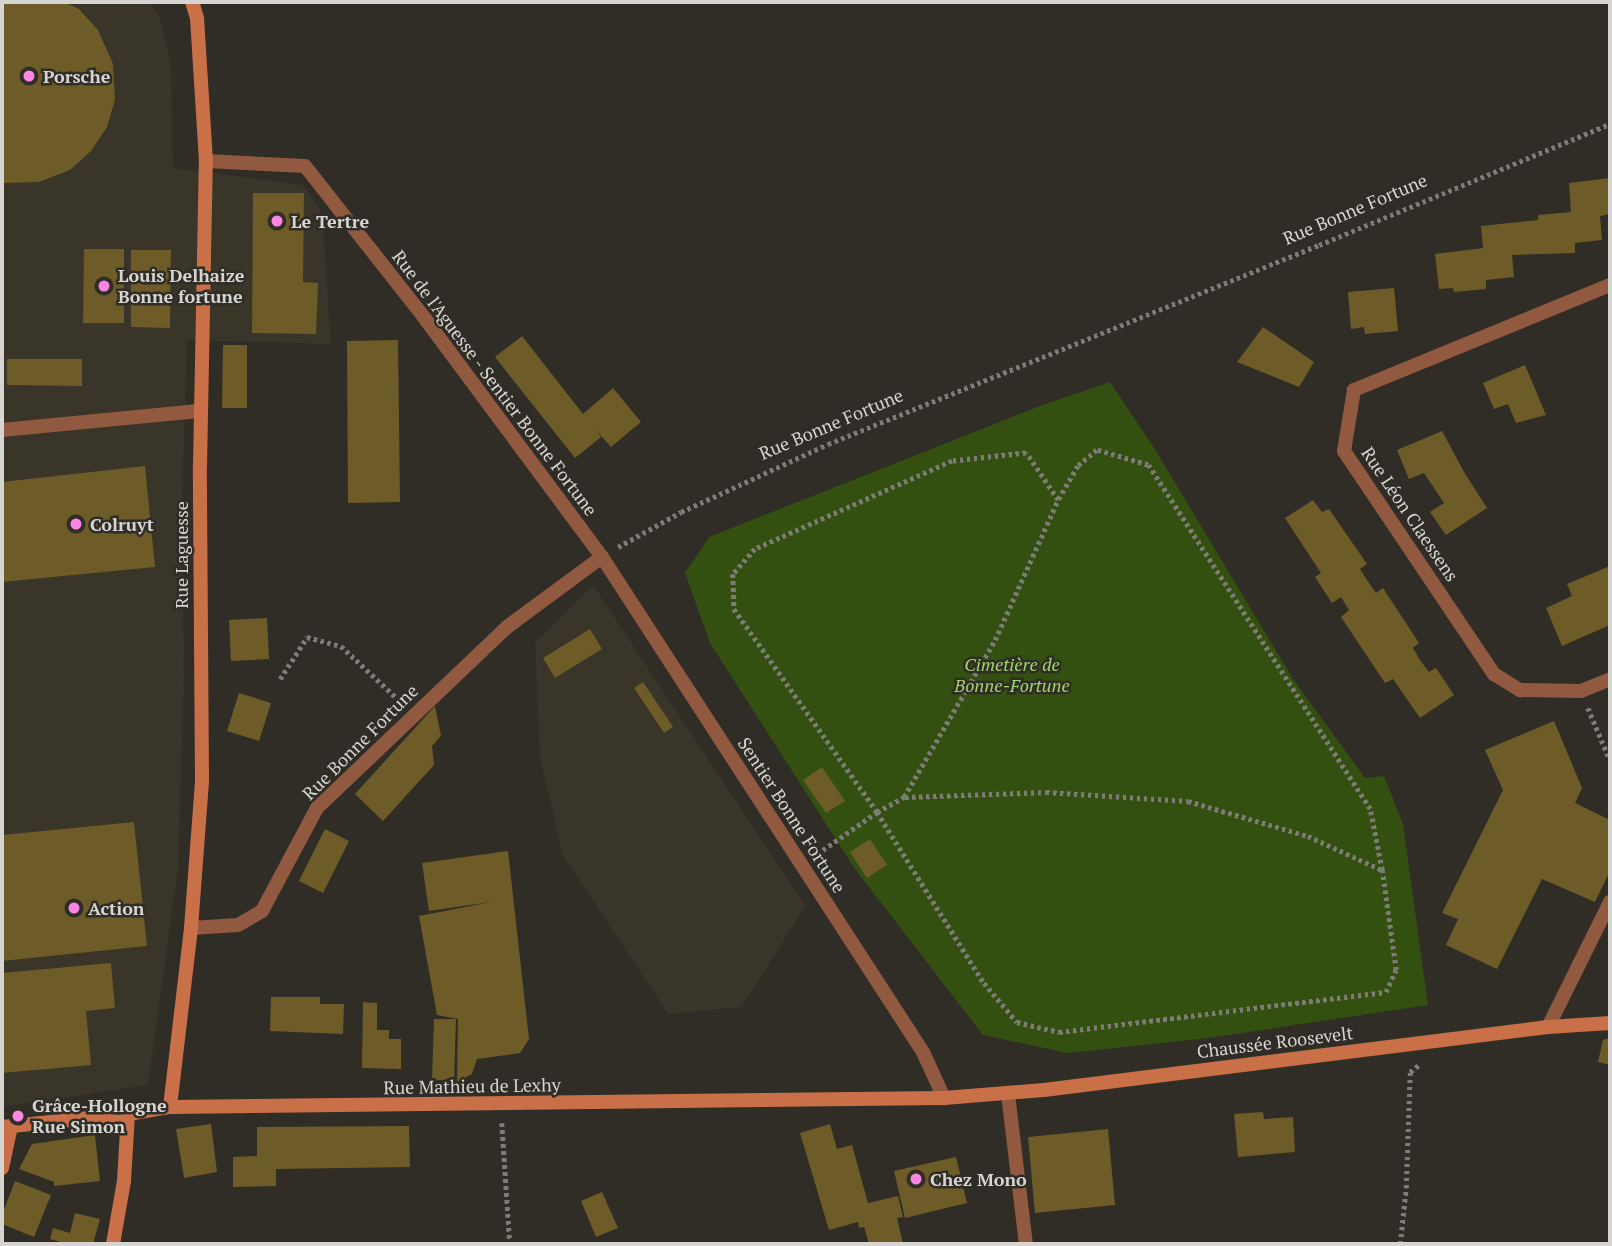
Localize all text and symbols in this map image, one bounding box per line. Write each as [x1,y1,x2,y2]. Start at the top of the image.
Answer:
place label: Porsche [43,65,110,87]
marker: Porsche [21,68,37,84]
street label: Rue Bonne Fortune [1280,169,1430,249]
place label: Le Tertre [291,210,369,232]
marker: Le Tertre [269,213,285,229]
street label: Rue de l'Aguesse - Sentier Bonne Fortune [388,245,602,521]
place label: Louis Delhaize Bonne fortune [118,265,244,308]
marker: Louis Delhaize Bonne fortune [96,278,112,294]
street label: Rue Bonne Fortune [756,384,906,464]
street label: Rue Léon Claessens [1357,443,1463,585]
street label: Rue Laguesse [170,501,192,609]
place label: Colruyt [90,513,154,535]
marker: Colruyt [68,516,84,532]
park label: Cimetière de Bonne-Fortune [954,654,1070,696]
street label: Rue Bonne Fortune [298,680,422,804]
street label: Sentier Bonne Fortune [734,733,850,897]
place label: Action [88,897,144,919]
marker: Action [66,900,82,916]
street label: Chaussée Roosevelt [1196,1022,1354,1062]
street label: Rue Mathieu de Lexhy [383,1074,561,1098]
place label: Grâce-Hollogne Rue Simon [32,1095,167,1138]
marker: Grâce-Hollogne Rue Simon [10,1108,26,1124]
place label: Chez Mono [930,1168,1027,1190]
marker: Chez Mono [908,1171,924,1187]

